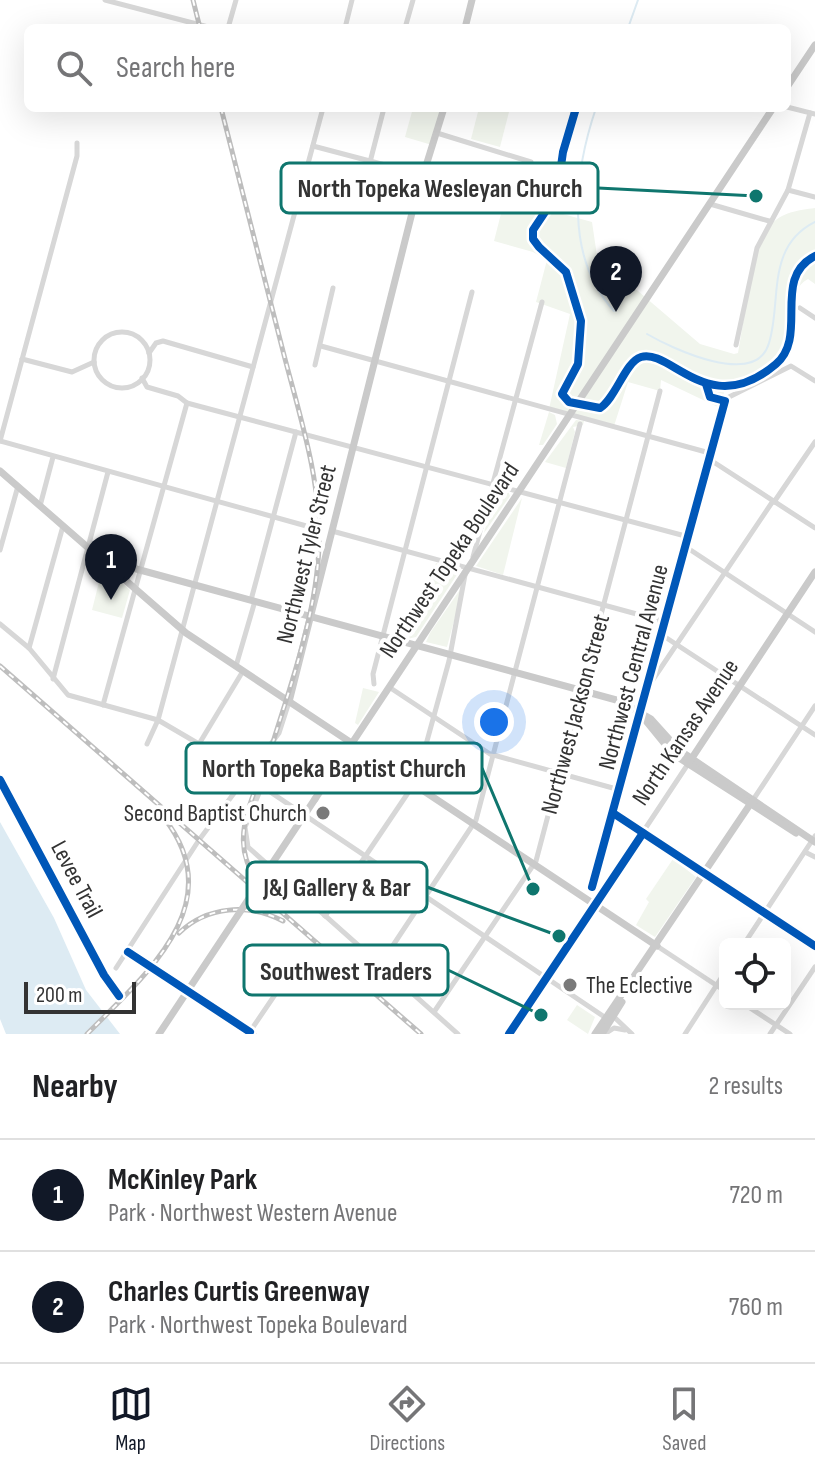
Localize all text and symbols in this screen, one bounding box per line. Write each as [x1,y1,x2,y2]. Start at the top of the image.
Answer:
search box [24,24,791,112]
icon: search [52,46,96,90]
text: Search here [116,50,235,86]
callout: North Topeka Wesleyan Church [281,163,598,213]
text: North Topeka Wesleyan Church [297,174,583,205]
pin: 2 [590,246,642,312]
street label: Northwest Topeka Boulevard [373,457,525,663]
street label: Northwest Tyler Street [270,462,343,647]
pin: 1 [85,534,137,600]
street label: Northwest Central Avenue [592,561,675,773]
street label: Northwest Jackson Street [535,611,616,817]
street label: North Kansas Avenue [626,654,745,811]
your location [474,702,514,742]
callout: North Topeka Baptist Church [186,743,482,793]
text: North Topeka Baptist Church [202,754,466,785]
place label: Second Baptist Church [124,799,307,828]
marker: Second Baptist Church [314,804,332,822]
street label: Levee Trail [44,836,109,923]
callout: J&J Gallery & Bar [247,862,427,912]
text: J&J Gallery & Bar [262,873,411,904]
map controls [719,938,791,1010]
button: locate [719,938,791,1010]
callout: Southwest Traders [244,945,448,995]
text: Southwest Traders [260,957,432,988]
place label: The Eclective [586,971,693,1000]
marker: The Eclective [561,976,579,994]
scale bar [24,978,136,1014]
text: 200 m [36,982,82,1009]
text: Nearby [32,1066,118,1107]
text: 2 results [709,1071,783,1102]
text: McKinley Park [108,1162,257,1198]
text: 1 [53,1180,63,1211]
text: 720 m [729,1180,783,1211]
text: Park · Northwest Western Avenue [108,1198,397,1229]
text: Charles Curtis Greenway [108,1274,370,1310]
text: 2 [52,1292,64,1323]
text: 760 m [729,1292,783,1323]
text: Park · Northwest Topeka Boulevard [108,1310,408,1341]
tab: Map [109,1382,153,1457]
tab: Directions [370,1382,445,1457]
tab: Saved [662,1382,706,1457]

